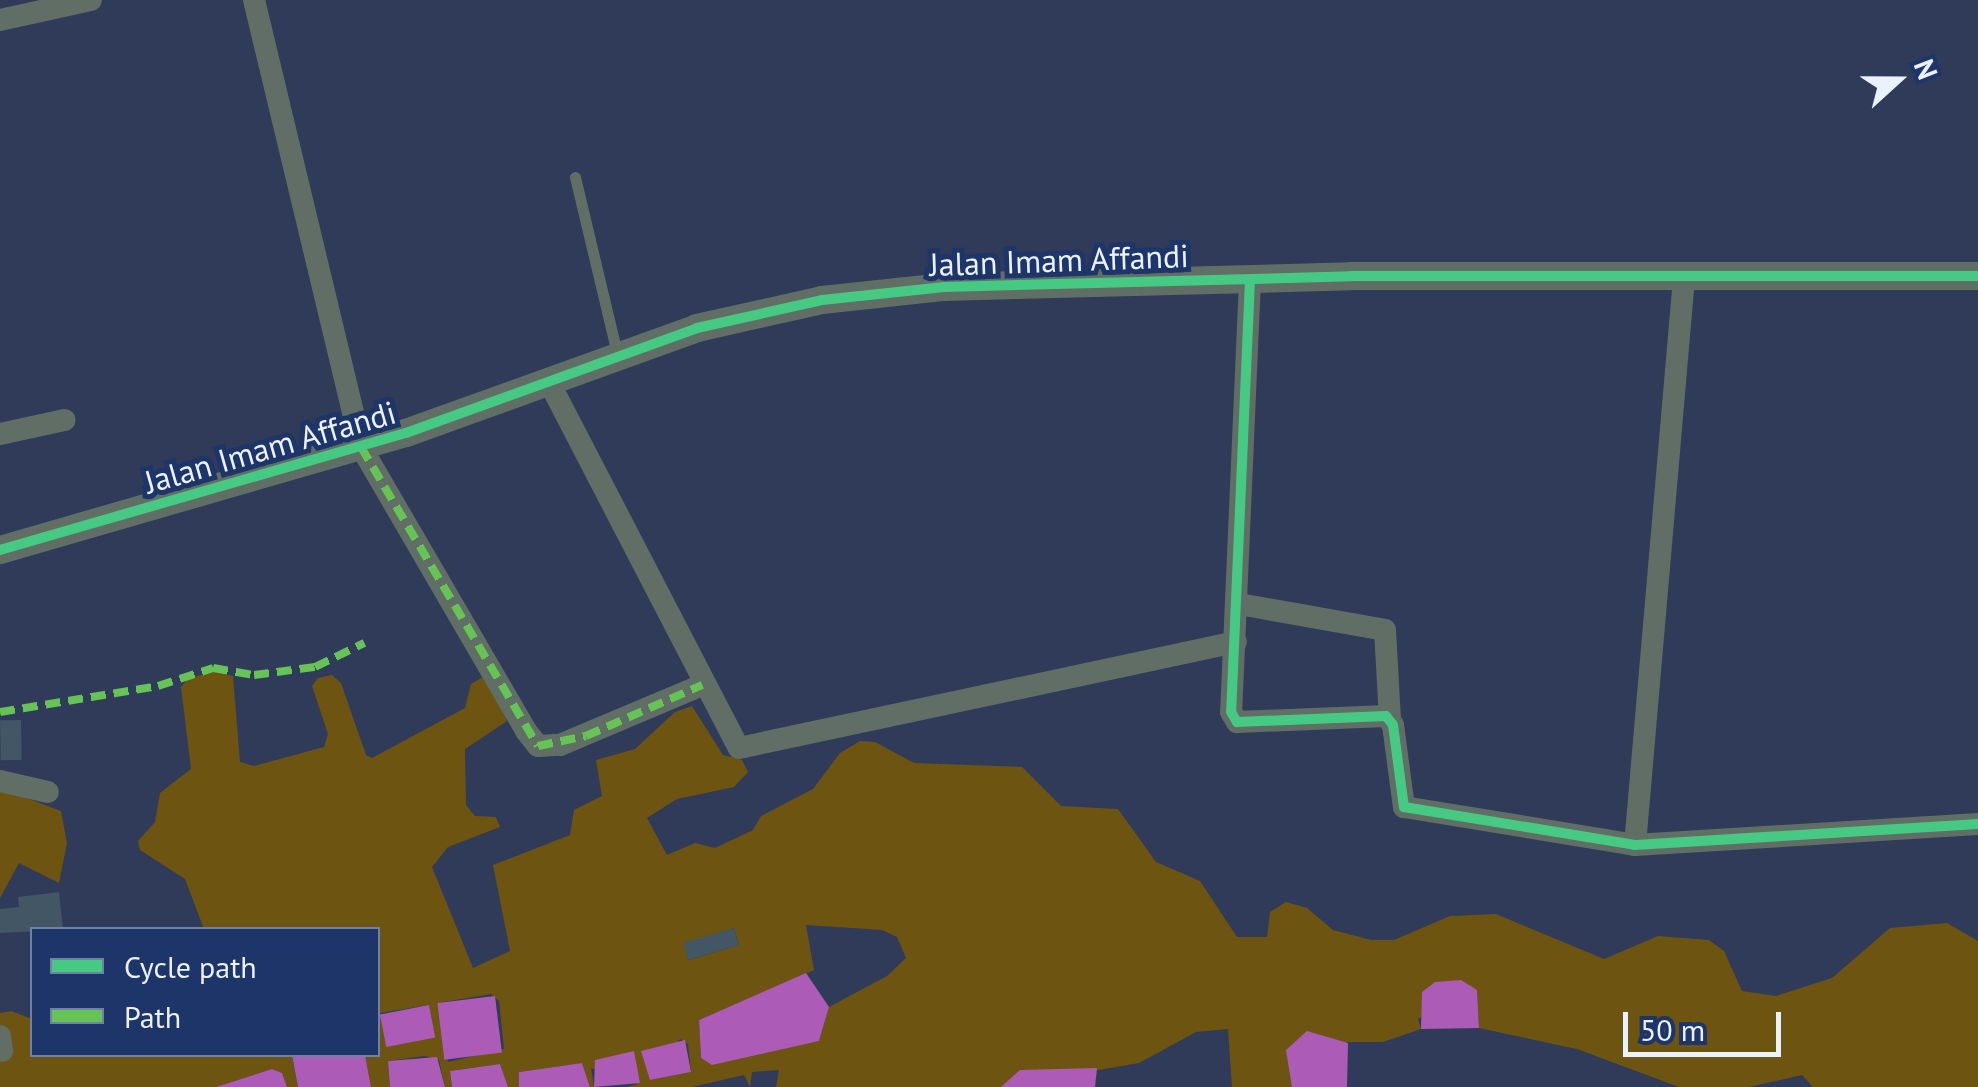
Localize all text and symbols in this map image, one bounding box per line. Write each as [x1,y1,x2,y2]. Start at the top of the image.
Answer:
north arrow [1848,30,1948,130]
text: N [1906,54,1947,84]
street label: Jalan Imam Affandi [928,236,1190,284]
street label: Jalan Imam Affandi [140,393,400,501]
legend [30,927,380,1057]
text: Cycle path [124,947,257,986]
scale bar [1628,992,1786,1054]
text: Path [124,997,181,1036]
text: 50 m [1640,1010,1705,1049]

